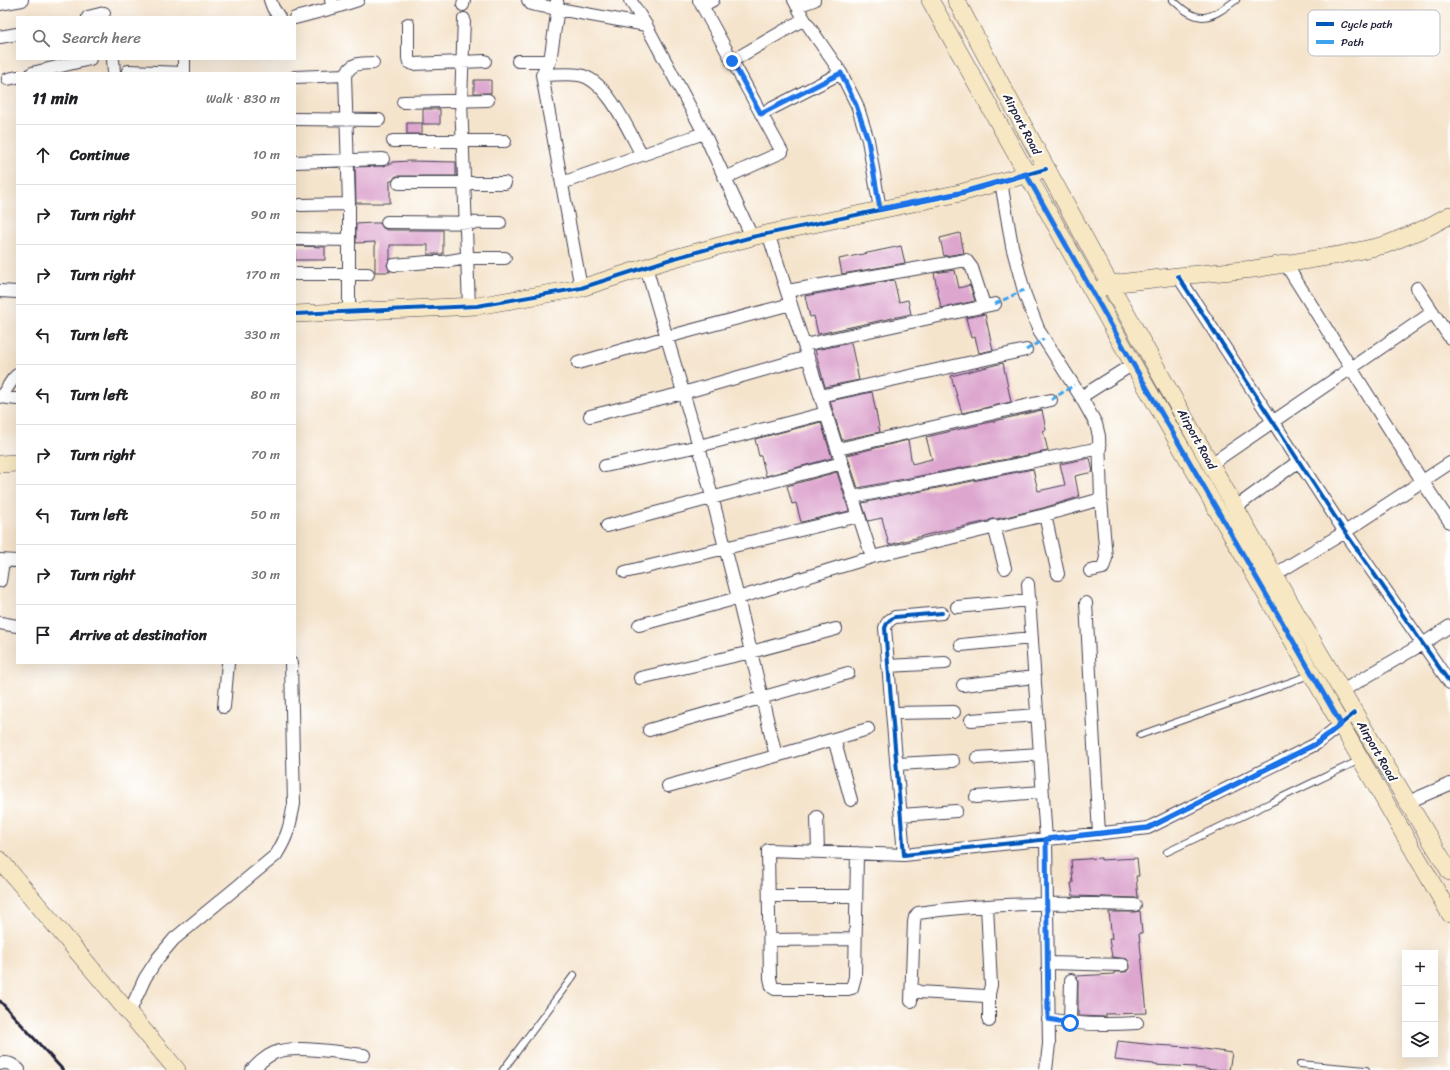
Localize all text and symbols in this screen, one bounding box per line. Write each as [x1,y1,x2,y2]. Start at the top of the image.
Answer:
legend [1308,10,1440,56]
text: Cycle path [1341,15,1393,34]
search box [16,16,296,60]
text: Search here [62,25,141,51]
icon: search [30,27,52,49]
text: Path [1341,33,1364,52]
route end [723,52,741,70]
text: 11 min [32,83,78,113]
text: Walk · 830 m [206,87,280,110]
street label: Airport Road [996,88,1048,160]
text: Continue [70,142,130,168]
text: 10 m [253,143,280,166]
icon: ahead [32,144,54,166]
text: Turn right [70,202,135,228]
text: 90 m [250,203,280,226]
icon: right [32,204,54,226]
text: Turn right [70,262,135,288]
text: 170 m [245,263,280,286]
icon: right [32,264,54,286]
text: Turn left [70,322,128,348]
text: 330 m [244,323,280,346]
icon: left [32,324,54,346]
text: Turn left [70,382,128,408]
text: 80 m [251,383,280,406]
icon: left [32,384,54,406]
street label: Airport Road [1171,403,1223,474]
text: Turn right [70,442,135,468]
text: 70 m [251,443,280,466]
icon: right [32,444,54,466]
text: Turn left [70,502,128,528]
text: 50 m [250,503,280,526]
icon: left [32,504,54,526]
text: Turn right [70,562,135,588]
text: 30 m [251,563,280,586]
icon: right [32,564,54,586]
text: Arrive at destination [70,622,207,648]
icon: arrive [32,624,54,646]
street label: Airport Road [1350,715,1404,786]
map controls [1402,950,1438,1058]
button: + [1402,950,1438,986]
button: − [1402,986,1438,1022]
route start [1061,1014,1079,1032]
button: layers [1402,1022,1438,1058]

